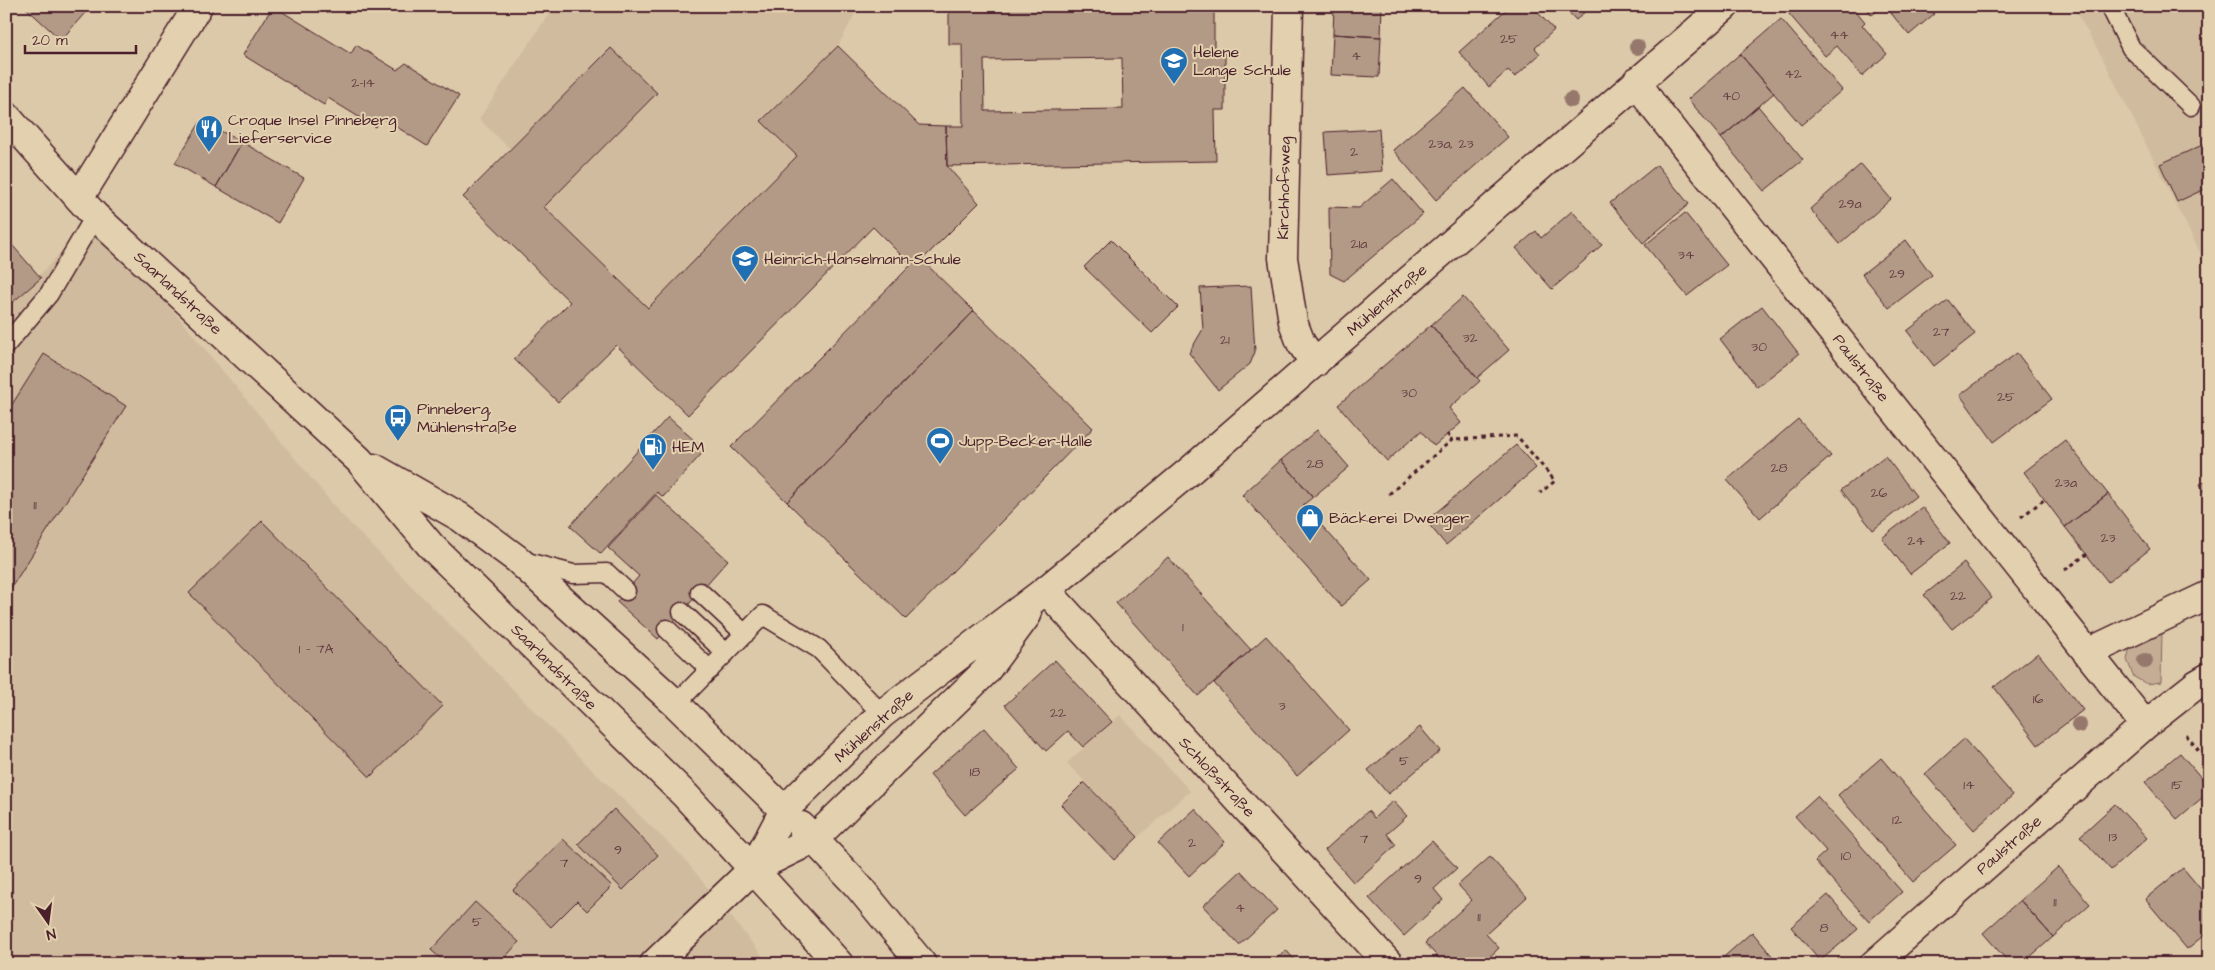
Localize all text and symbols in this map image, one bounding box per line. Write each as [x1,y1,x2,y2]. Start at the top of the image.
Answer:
scale bar [25,22,136,54]
house number: 44 [1829,25,1849,45]
house number: 25 [1500,29,1518,49]
text: 20 m [32,30,68,51]
place label: Helene Lange Schule [1193,41,1292,82]
school or university icon: Helene Lange Schule [1159,46,1189,85]
house number: 4 [1351,46,1361,66]
house number: 42 [1784,64,1802,84]
house number: 2-14 [351,73,375,93]
house number: 40 [1722,86,1740,106]
place label: Croque Insel Pinneberg Lieferservice [228,109,397,149]
restaurant icon: Croque Insel Pinneberg Lieferservice [194,114,224,153]
house number: 23a, 23 [1428,134,1474,154]
street label: Kirchhofsweg [1272,136,1297,240]
house number: 2 [1350,142,1358,162]
house number: 29a [1838,194,1862,214]
house number: 21a [1351,234,1367,254]
school or university icon: Heinrich-Hanselmann-Schule [730,244,760,283]
house number: 34 [1678,245,1695,265]
street label: Saarlandstraße [129,246,227,340]
place label: Heinrich-Hanselmann-Schule [764,248,962,270]
street label: Mühlenstraße [1342,259,1432,341]
house number: 29 [1889,264,1905,284]
house number: 27 [1933,322,1950,342]
house number: 32 [1462,328,1478,348]
house number: 21 [1220,330,1230,350]
street label: Paulstraße [1828,330,1895,407]
house number: 30 [1751,337,1767,357]
house number: 30 [1401,383,1417,403]
house number: 25 [1997,387,2015,407]
place label: Pinneberg, Mühlenstraße [417,398,517,438]
bus stop icon: Pinneberg, Mühlenstraße [383,403,413,442]
sports icon: Jupp-Becker-Halle [925,426,955,465]
place label: Jupp-Becker-Halle [959,430,1093,452]
fuel station icon: HEM [638,432,668,471]
place label: HEM [672,436,704,458]
house number: 28 [1306,454,1324,474]
house number: 28 [1770,458,1788,478]
house number: 23a [2055,473,2077,493]
house number: 26 [1871,483,1888,503]
house number: 11 [33,495,37,515]
shop icon: Bäckerei Dwenger [1295,503,1325,542]
place label: Bäckerei Dwenger [1329,507,1469,530]
house number: 23 [2100,528,2116,548]
house number: 24 [1907,531,1925,551]
house number: 22 [1950,586,1966,606]
house number: 1 [1182,617,1184,637]
street label: Saarlandstraße [506,619,602,715]
house number: 1 - 7A [299,639,333,659]
street label: Mühlenstraße [829,684,919,768]
house number: 16 [2033,689,2044,709]
house number: 3 [1278,696,1286,716]
house number: 22 [1050,703,1066,723]
street label: Schloßstraße [1174,732,1260,822]
house number: 5 [1399,751,1409,771]
house number: 18 [970,762,980,782]
house number: 14 [1963,775,1975,795]
house number: 15 [2171,775,2183,795]
house number: 12 [1892,810,1902,830]
street label: Paulstraße [1971,810,2047,880]
house number: 13 [2109,827,2117,847]
house number: 7 [1360,829,1369,849]
house number: 2 [1188,833,1196,853]
house number: 9 [614,840,622,860]
house number: 10 [1841,846,1851,866]
house number: 7 [560,853,569,873]
house number: 9 [1414,869,1422,889]
house number: 11 [2053,892,2057,912]
north arrow [22,898,72,948]
house number: 4 [1235,898,1245,918]
house number: 11 [1477,907,1481,927]
house number: 5 [472,912,482,932]
house number: 8 [1819,918,1829,938]
text: N [44,923,58,944]

